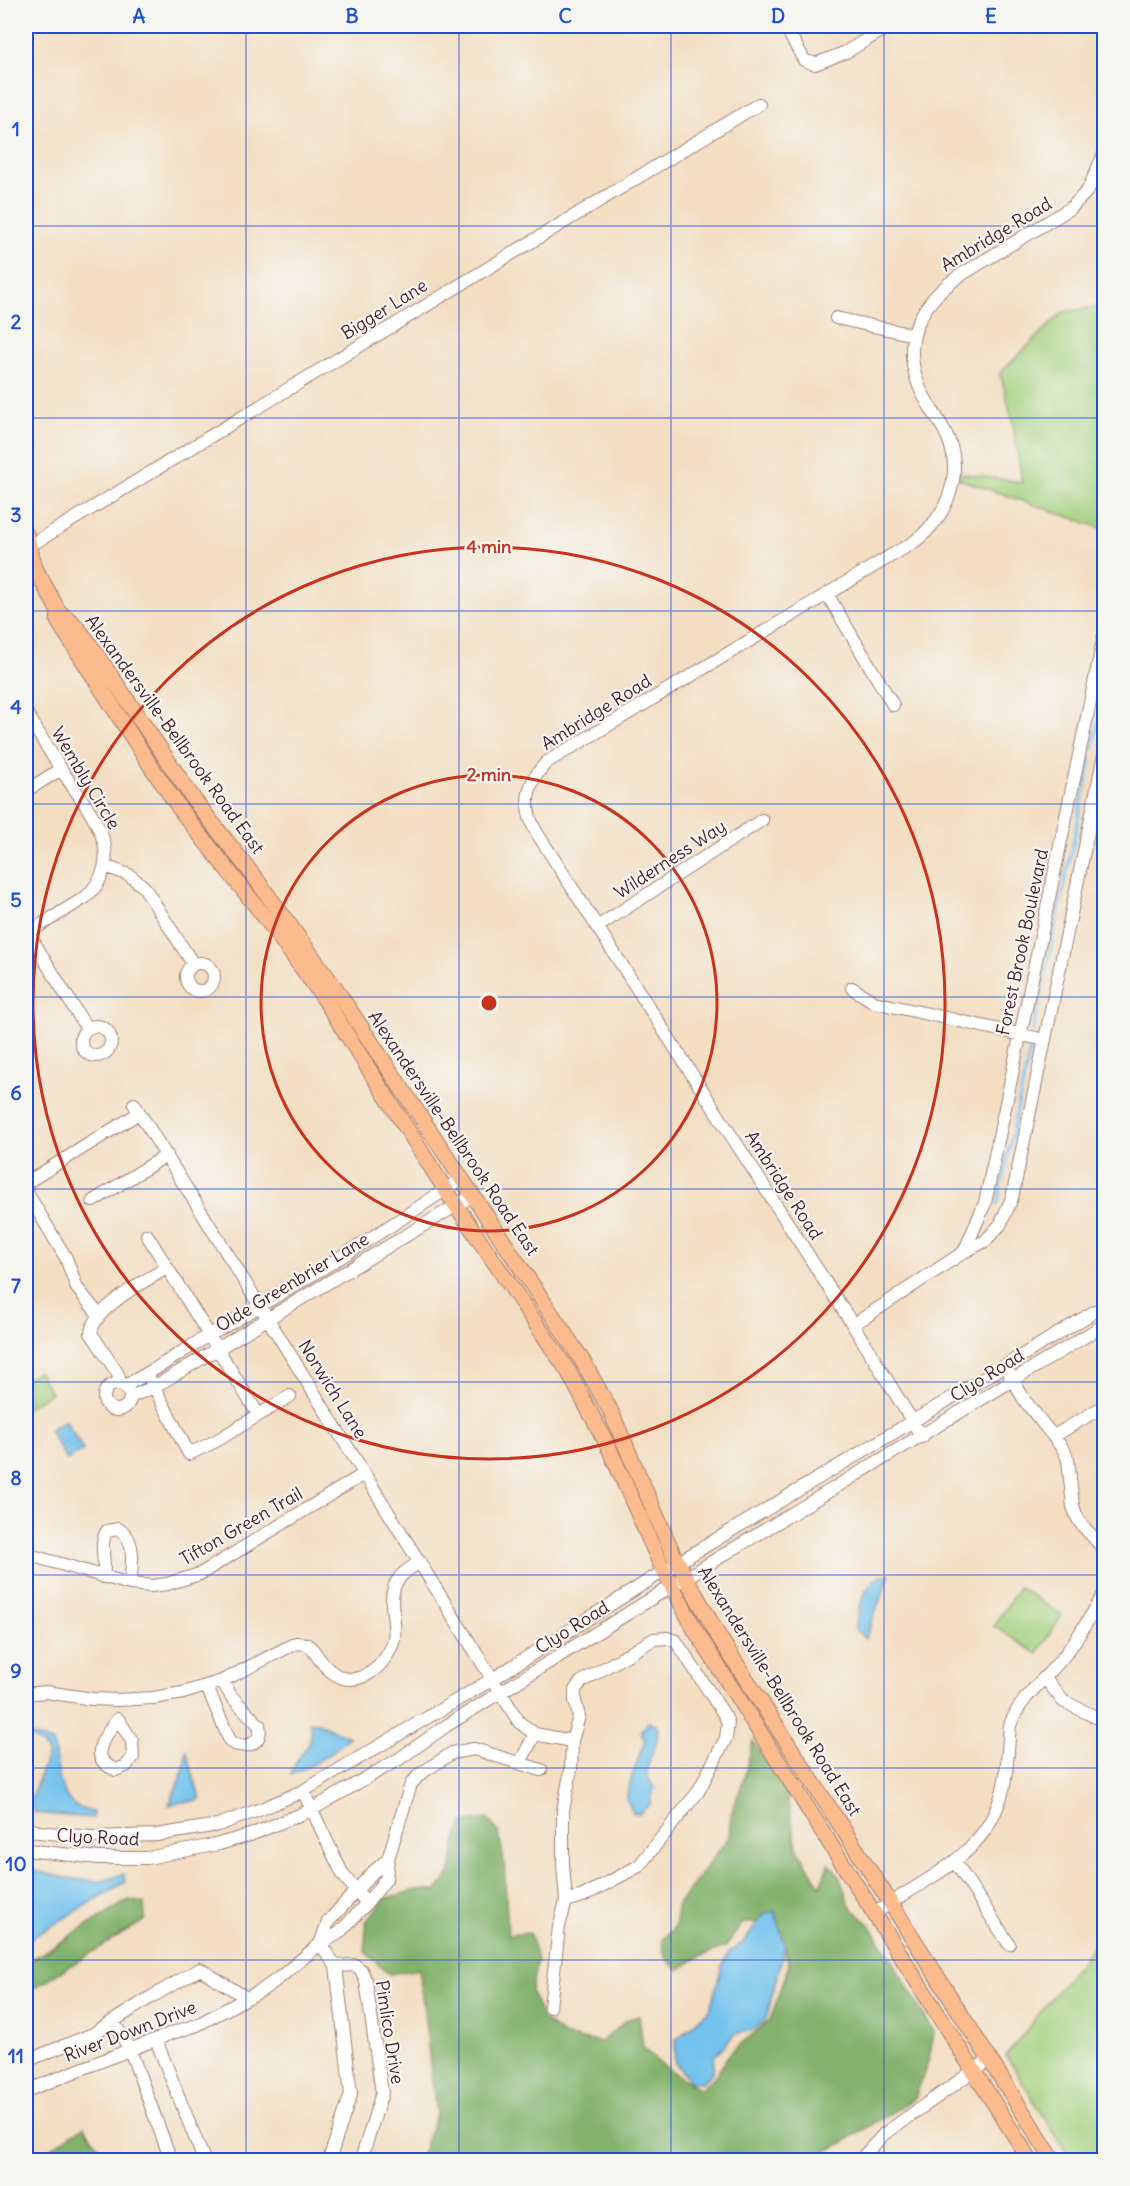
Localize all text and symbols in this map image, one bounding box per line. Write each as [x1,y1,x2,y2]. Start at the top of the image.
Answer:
text: A [133,3,146,28]
text: B [345,3,359,28]
text: C [558,3,572,28]
text: D [771,3,785,28]
text: E [985,3,997,28]
text: 1 [12,116,20,141]
street label: Ambridge Road [936,192,1056,276]
street label: Bigger Lane [337,273,431,345]
text: 2 [11,309,22,334]
text: 3 [10,502,22,527]
text: 4 min [467,535,512,558]
street label: Alexandersville-Bellbrook Road East [80,610,270,858]
street label: Ambridge Road [537,669,656,755]
text: 4 [10,694,22,719]
street label: Wembly Circle [46,723,126,833]
text: 2 min [467,763,512,786]
street label: Wilderness Way [610,814,730,904]
street label: Forest Brook Boulevard [991,846,1053,1037]
text: 5 [10,887,22,912]
centre of rings [479,993,499,1013]
street label: Alexandersville-Bellbrook Road East [363,1006,545,1260]
text: 6 [10,1080,22,1105]
street label: Ambridge Road [740,1126,828,1244]
street label: Olde Greenbrier Lane [211,1227,373,1337]
text: 7 [11,1273,21,1298]
street label: Norwich Lane [294,1335,372,1443]
street label: Clyo Road [946,1343,1029,1407]
text: 8 [10,1465,22,1490]
street label: Tifton Green Trail [176,1482,306,1570]
street label: Alexandersville-Bellbrook Road East [693,1562,867,1820]
street label: Clyo Road [531,1595,614,1659]
text: 9 [10,1658,22,1683]
street label: Clyo Road [56,1823,140,1851]
text: 10 [5,1851,27,1876]
street label: Pimlico Drive [370,1979,410,2085]
street label: River Down Drive [61,1995,199,2067]
text: 11 [8,2043,24,2068]

